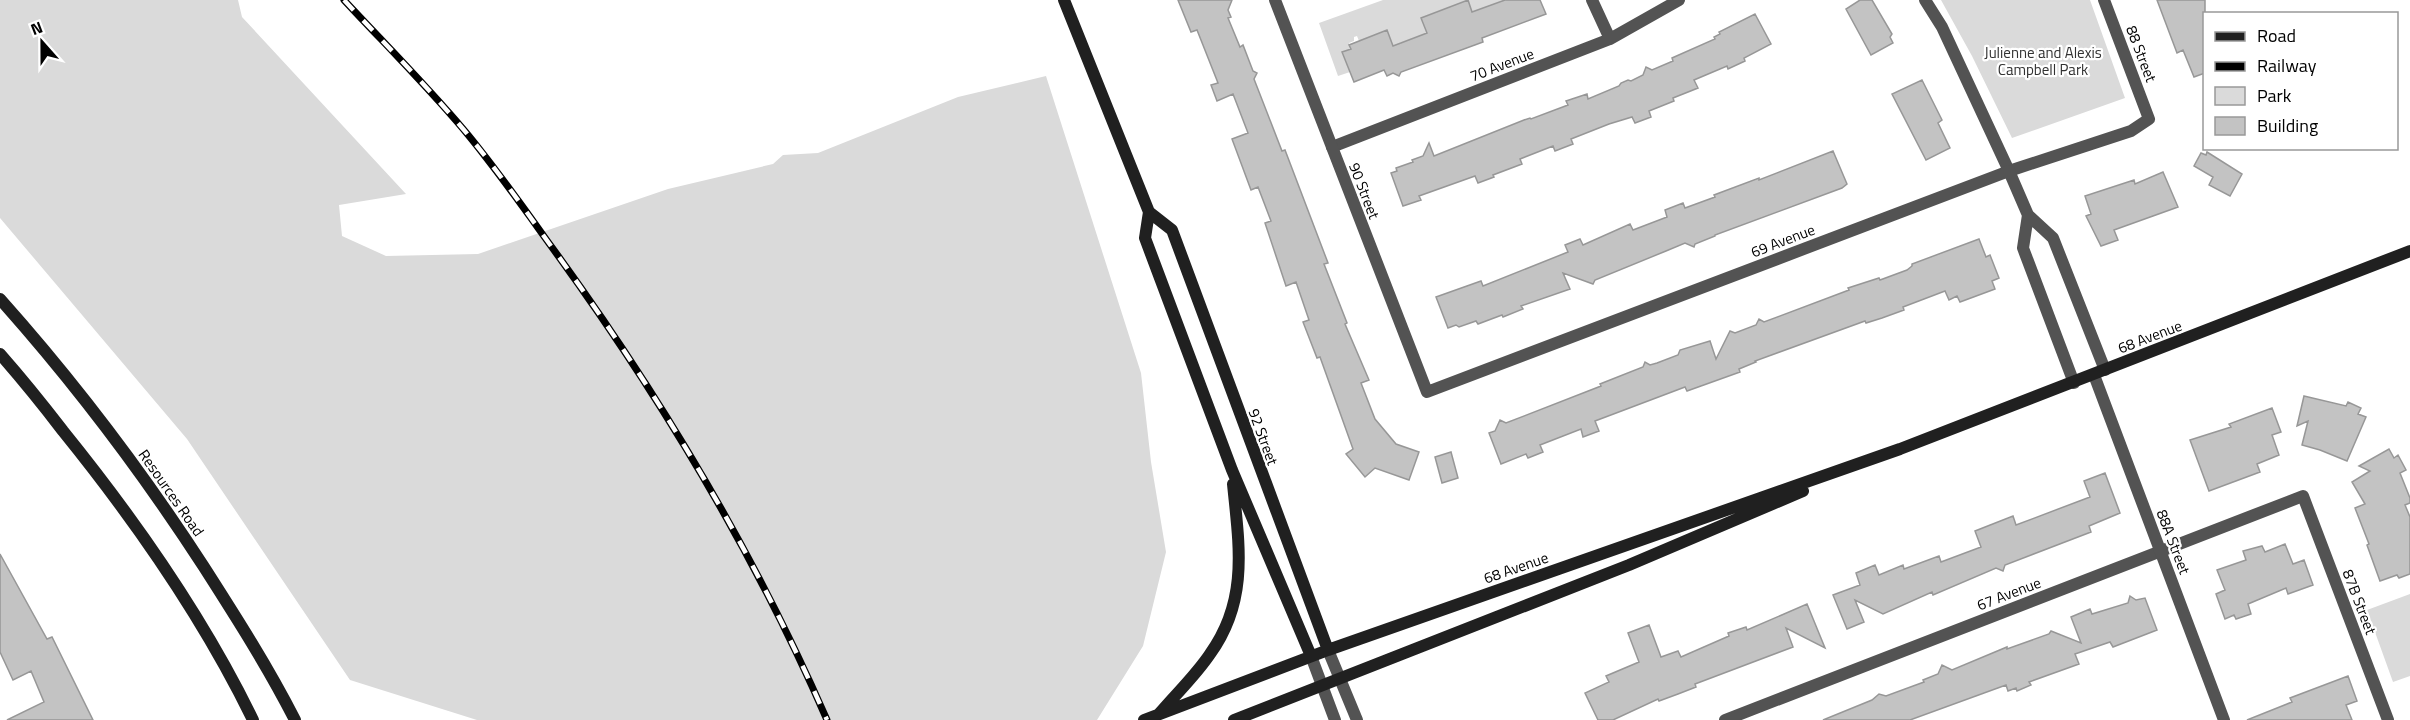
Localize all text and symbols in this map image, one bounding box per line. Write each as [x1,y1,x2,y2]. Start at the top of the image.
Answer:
north arrow [12,12,72,72]
legend [2203,12,2398,150]
text: N [27,15,46,41]
street label: 88 Street [2120,22,2163,86]
text: Road [2257,22,2296,49]
park label: Julienne and Alexis Campbell Park [1984,41,2102,81]
street label: 70 Avenue [1466,42,1537,87]
text: Railway [2257,52,2317,79]
text: Park [2257,82,2292,109]
text: Building [2257,112,2318,139]
street label: 90 Street [1343,159,1386,223]
street label: 69 Avenue [1747,218,1818,263]
street label: 68 Avenue [2114,314,2185,359]
street label: 92 Street [1243,405,1285,469]
street label: Resources Road [133,445,210,541]
street label: 88A Street [2151,506,2197,578]
street label: 68 Avenue [1480,546,1551,589]
street label: 87B Street [2337,566,2383,638]
street label: 67 Avenue [1973,571,2044,616]

